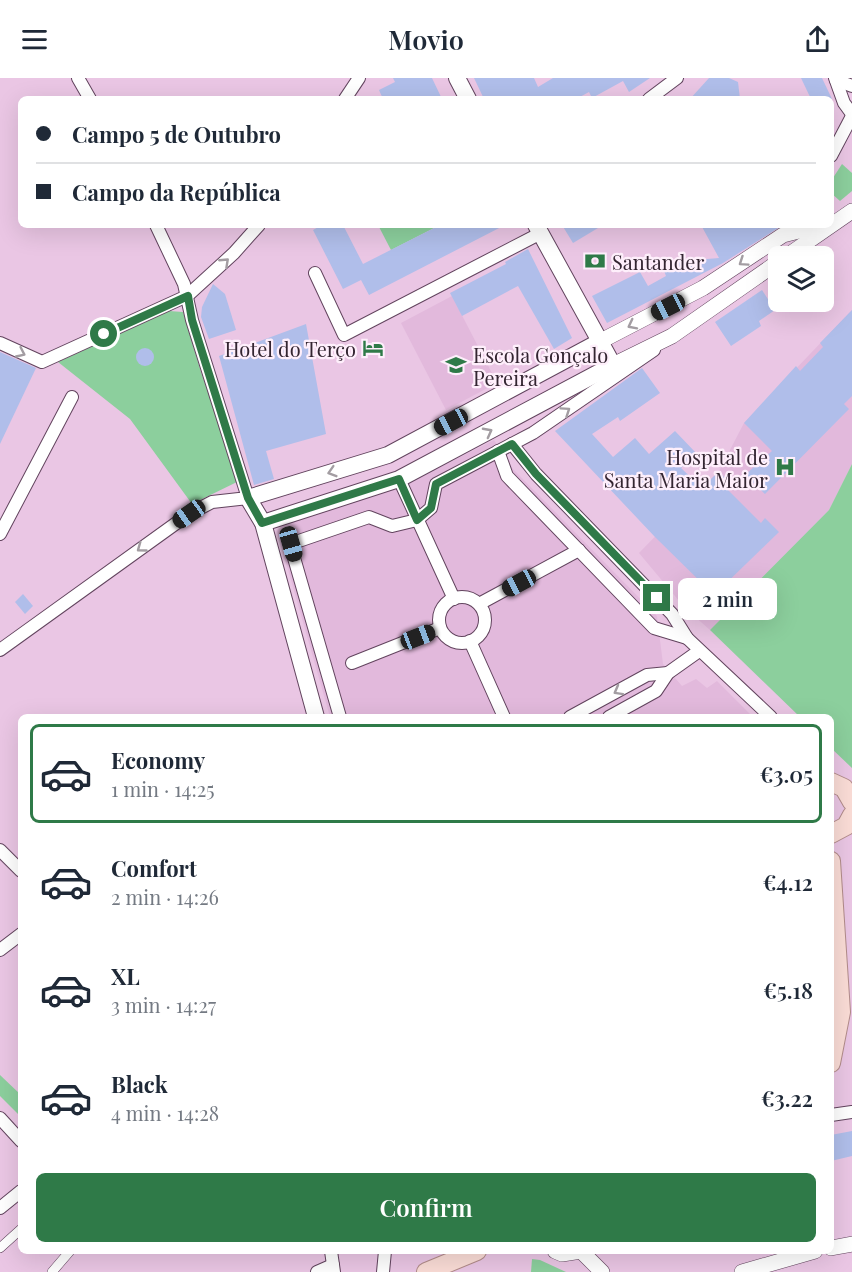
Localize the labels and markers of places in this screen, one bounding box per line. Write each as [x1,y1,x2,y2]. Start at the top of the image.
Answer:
place label: Santander [612,248,704,275]
bank icon: Santander [583,249,607,273]
place label: Hotel do Terço [224,335,356,362]
hotel icon: Hotel do Terço [361,336,385,360]
place label: Escola Gonçalo Pereira [473,341,608,391]
school or university icon: Escola Gonçalo Pereira [444,353,468,377]
place label: Hospital de Santa Maria Maior [604,443,768,493]
hospital icon: Hospital de Santa Maria Maior [773,455,797,479]

